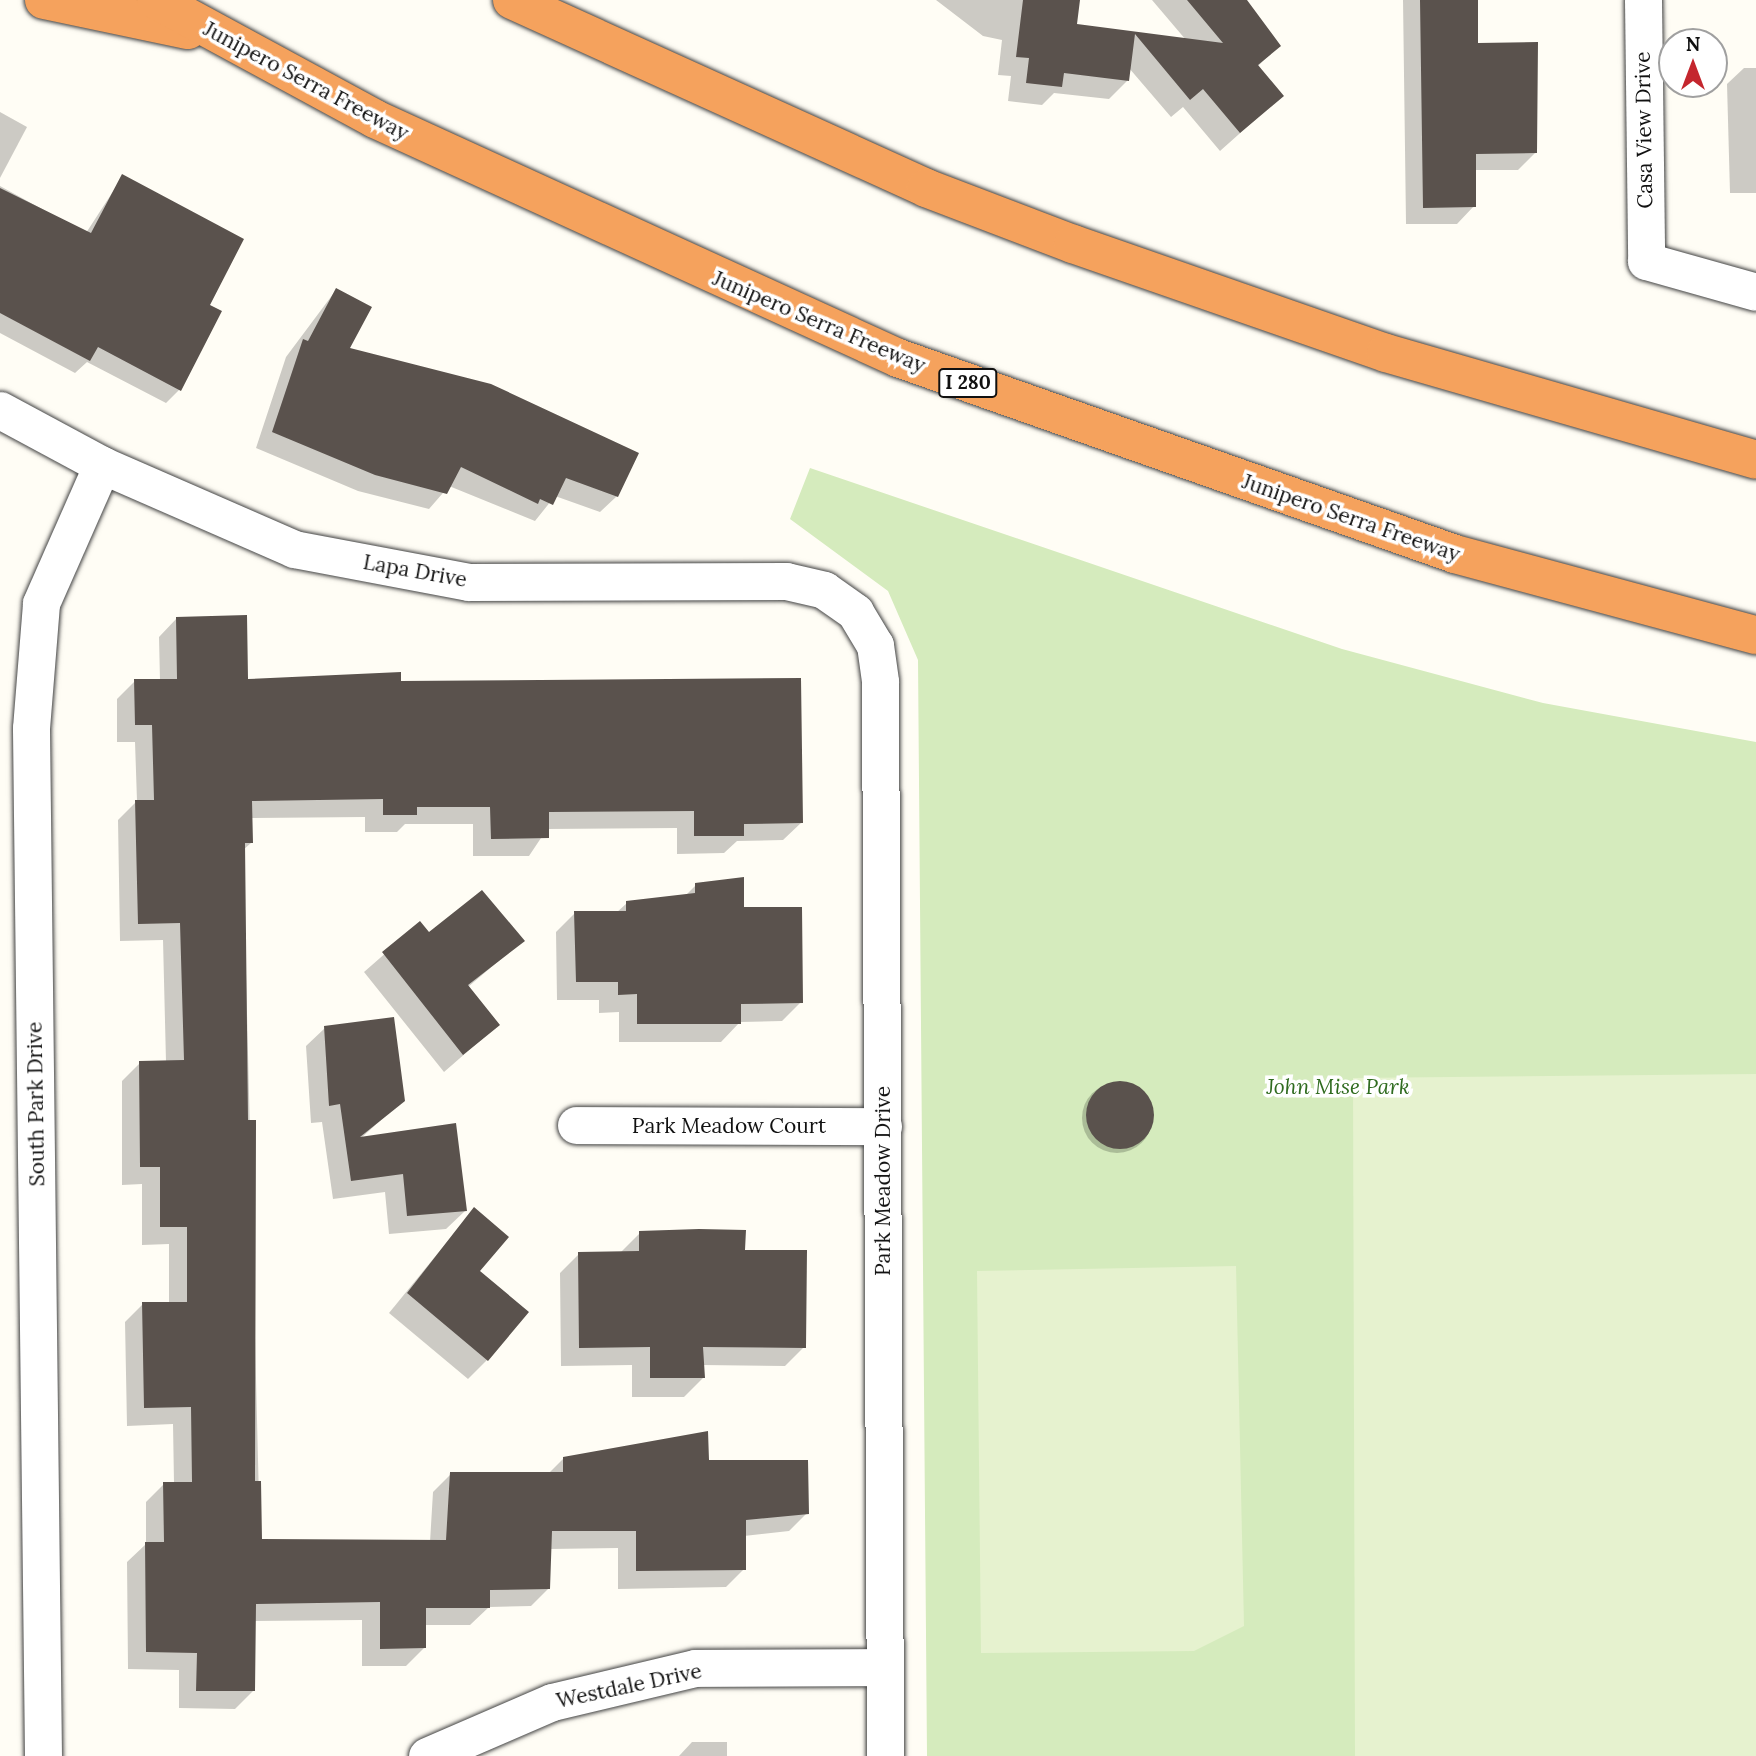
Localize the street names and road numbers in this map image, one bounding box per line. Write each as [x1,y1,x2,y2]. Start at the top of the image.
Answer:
street label: Junipero Serra Freeway [199,16,413,146]
street label: Casa View Drive [1630,51,1658,209]
street label: Junipero Serra Freeway [709,266,929,378]
road number: I 280 [938,368,998,398]
street label: Junipero Serra Freeway [1239,469,1463,567]
street label: Lapa Drive [361,549,469,593]
street label: South Park Drive [22,1021,50,1187]
street label: Park Meadow Drive [870,1086,896,1276]
street label: Park Meadow Court [632,1113,826,1139]
street label: Westdale Drive [554,1658,704,1714]

